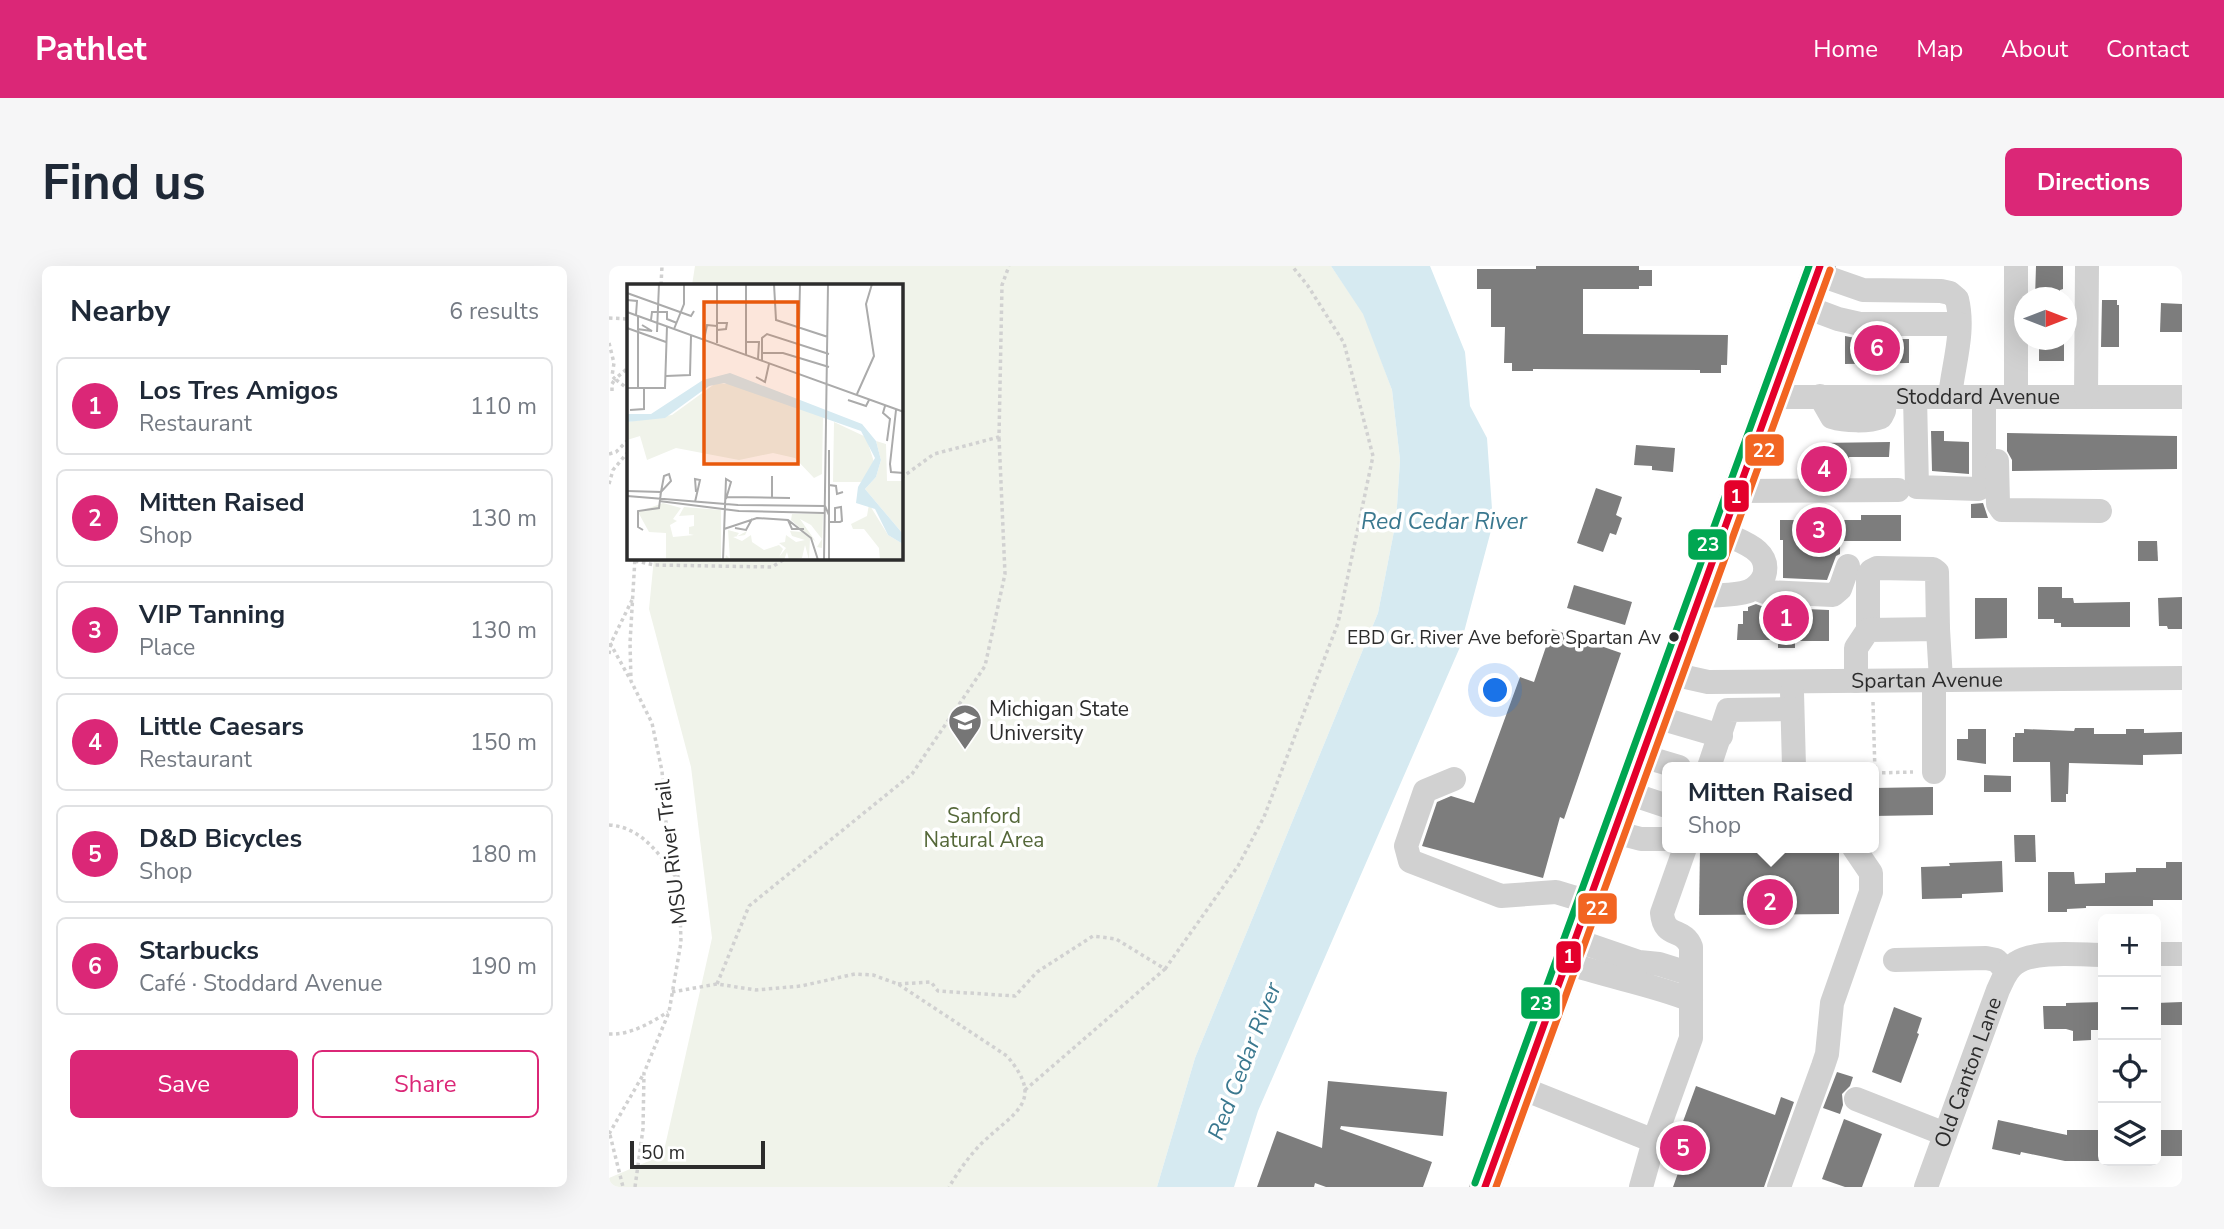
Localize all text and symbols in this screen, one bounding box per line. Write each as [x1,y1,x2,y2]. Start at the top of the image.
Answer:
text: Pathlet [35,27,147,72]
text: Home [1813,33,1878,65]
text: Map [1916,33,1963,65]
text: About [2001,33,2068,65]
text: Contact [2106,33,2189,65]
button: Directions [2005,148,2182,216]
text: Find us [42,149,206,216]
inset map [627,284,903,560]
north arrow [2014,287,2077,350]
text: Nearby [70,291,170,332]
text: 6 results [449,296,539,327]
pin: 6 [1854,322,1900,374]
text: Los Tres Amigos [139,373,338,408]
street label: Stoddard Avenue [1896,383,2060,411]
text: 1 [88,391,102,422]
text: 110 m [470,391,537,422]
text: Restaurant [139,408,252,439]
line badge: 22 [1744,433,1785,467]
text: 22 [1753,438,1775,464]
pin: 4 [1801,443,1847,495]
line badge: 1 [1723,479,1750,513]
text: 1 [1730,484,1742,510]
text: Mitten Raised [139,485,305,520]
text: 2 [88,503,102,534]
text: 130 m [470,503,537,534]
pin: 3 [1796,504,1842,556]
water label: Red Cedar River [1361,506,1528,537]
text: Shop [139,520,192,551]
line badge: 23 [1687,528,1728,561]
text: 23 [1697,532,1719,558]
pin: 1 [1763,592,1809,644]
text: VIP Tanning [139,597,285,632]
text: 3 [88,615,102,646]
text: 130 m [470,615,537,646]
place label: EBD Gr. River Ave before Spartan Av [1347,625,1661,651]
marker: EBD Gr. River Ave before Spartan Av [1667,630,1681,644]
text: Place [139,632,195,663]
street label: Spartan Avenue [1851,666,2003,695]
your location [1478,673,1512,707]
place label: Michigan State University [989,695,1129,747]
school or university icon: Michigan State University [946,702,984,751]
text: Little Caesars [139,709,304,744]
text: 4 [88,727,102,758]
text: 150 m [470,727,537,758]
text: Restaurant [139,744,252,775]
popup [1662,762,1879,853]
text: Mitten Raised [1688,775,1853,810]
street label: MSU River Trail [648,777,694,926]
park label: Sanford Natural Area [924,802,1044,854]
text: Shop [1688,810,1741,841]
text: D&D Bicycles [139,821,302,856]
text: 5 [88,839,102,870]
text: 180 m [470,839,537,870]
text: Shop [139,856,192,887]
pin: 2 [1747,876,1793,928]
line badge: 22 [1577,892,1618,925]
text: 22 [1586,896,1608,922]
map controls [2098,914,2161,1166]
button: + [2098,914,2161,977]
text: Starbucks [139,933,259,968]
line badge: 1 [1555,940,1582,974]
text: 1 [1563,944,1575,970]
text: 6 [88,951,102,982]
text: 190 m [470,951,537,982]
text: Café · Stoddard Avenue [139,968,382,999]
water label: Red Cedar River [1200,977,1289,1144]
button: − [2098,977,2161,1040]
line badge: 23 [1520,986,1561,1020]
text: 23 [1530,991,1552,1017]
street label: Old Canton Lane [1927,993,2008,1152]
button: locate [2098,1040,2161,1103]
button: Save [70,1050,298,1118]
button: Share [312,1050,539,1118]
button: layers [2098,1103,2161,1166]
pin: 5 [1660,1122,1706,1174]
scale bar [630,1138,765,1170]
text: 50 m [641,1140,685,1166]

